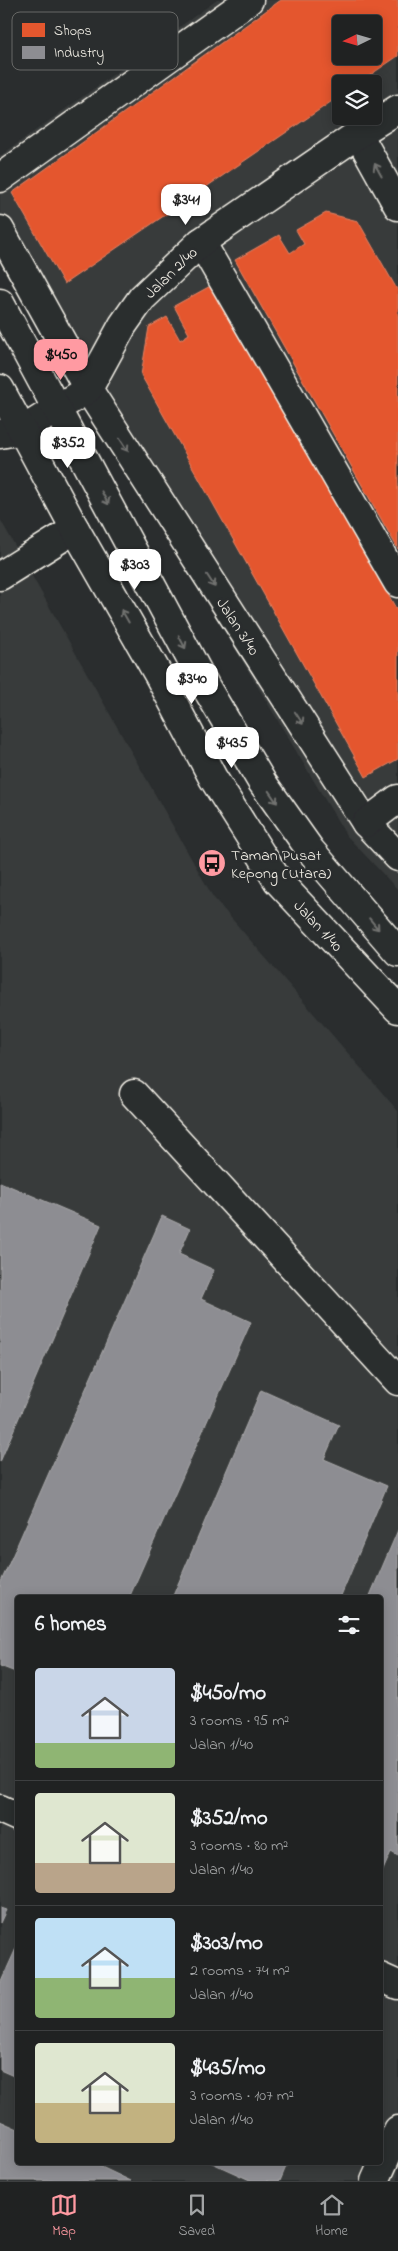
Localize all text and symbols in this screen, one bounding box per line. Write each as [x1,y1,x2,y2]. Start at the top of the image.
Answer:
legend [12,12,178,70]
north arrow [332,15,382,65]
map controls [332,15,382,125]
text: Shops [54,21,92,42]
text: Industry [54,43,104,65]
button: layers [332,75,382,125]
one-way arrow [373,162,383,177]
pin: $341 [156,184,216,226]
text: $341 [172,188,200,212]
street label: Jalan 2/40 [139,242,204,305]
pin: $450 [31,338,91,381]
text: $450 [45,343,77,367]
pin: $352 [38,426,98,469]
text: $352 [51,431,85,455]
one-way arrow [119,437,129,451]
one-way arrow [100,491,110,506]
pin: $303 [105,548,165,591]
text: $303 [120,553,150,577]
one-way arrow [206,574,216,588]
street label: Jalan 3/40 [210,593,265,661]
one-way arrow [120,609,130,624]
one-way arrow [177,634,187,649]
pin: $340 [162,662,222,705]
text: $340 [177,667,207,691]
one-way arrow [294,711,304,725]
pin: $435 [202,726,262,769]
text: $435 [216,731,248,755]
one-way arrow [268,790,278,804]
place label: Taman Pusat Kepong (Utara) [231,844,332,886]
bus stop icon: Taman Pusat Kepong (Utara) [197,848,227,878]
street label: Jalan 1/40 [287,895,348,958]
one-way arrow [368,917,379,930]
text: 6 homes [35,1610,107,1640]
icon: filters [335,1611,363,1639]
text: $450/mo [190,1679,266,1709]
icon: home [75,1688,135,1748]
text: 3 rooms · 95 m² [190,1709,289,1733]
text: Jalan 1/40 [190,1733,253,1757]
text: $352/mo [190,1804,268,1834]
icon: home [75,1813,135,1873]
text: 3 rooms · 80 m² [190,1834,288,1858]
text: Jalan 1/40 [190,1858,253,1882]
text: $303/mo [190,1929,263,1959]
icon: home [75,1938,135,1998]
text: 2 rooms · 74 m² [190,1959,290,1983]
text: Jalan 1/40 [190,1983,253,2007]
text: $435/mo [190,2054,266,2084]
icon: home [75,2063,135,2123]
text: 3 rooms · 107 m² [190,2084,294,2108]
text: Jalan 1/40 [190,2108,253,2132]
tab: Map [50,2191,78,2242]
tab: Saved [178,2191,215,2242]
tab: Home [315,2191,348,2242]

